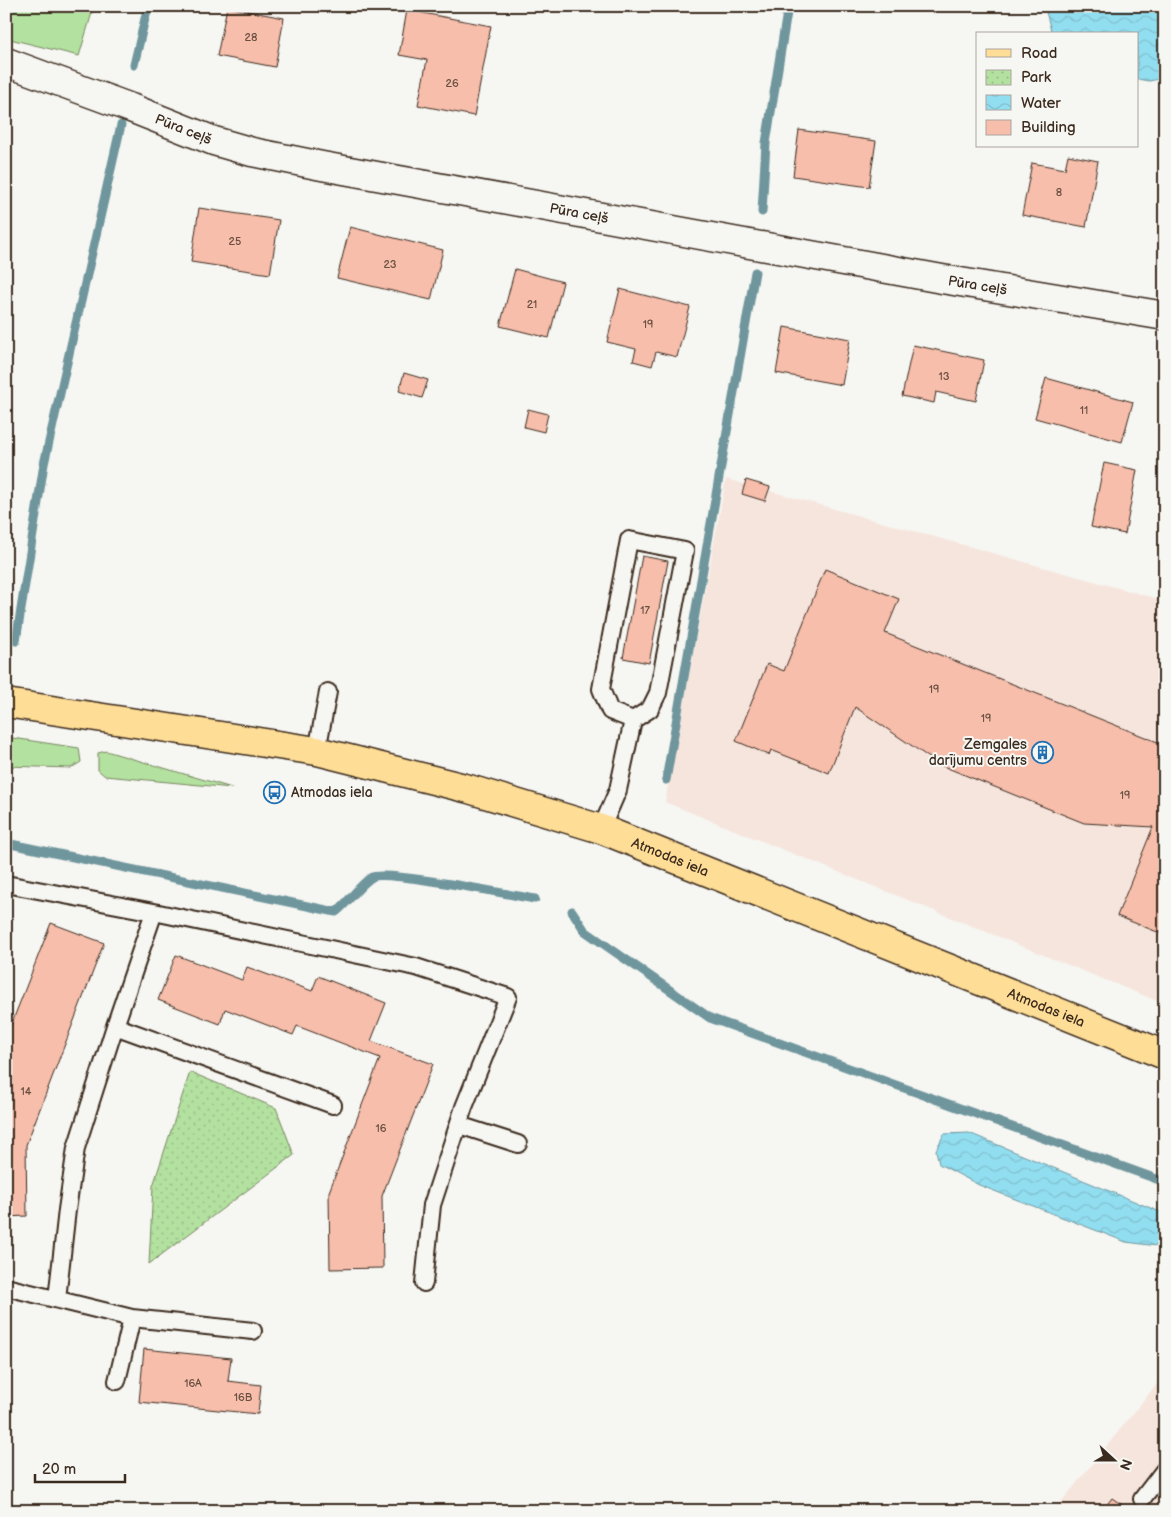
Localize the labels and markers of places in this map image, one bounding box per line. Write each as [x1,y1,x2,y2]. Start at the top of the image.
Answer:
place label: Zemgales darījumu centrs [929,736,1027,769]
building icon: Zemgales darījumu centrs [1031,740,1055,764]
bus stop icon: Atmodas iela [263,780,287,804]
place label: Atmodas iela [291,784,373,801]

